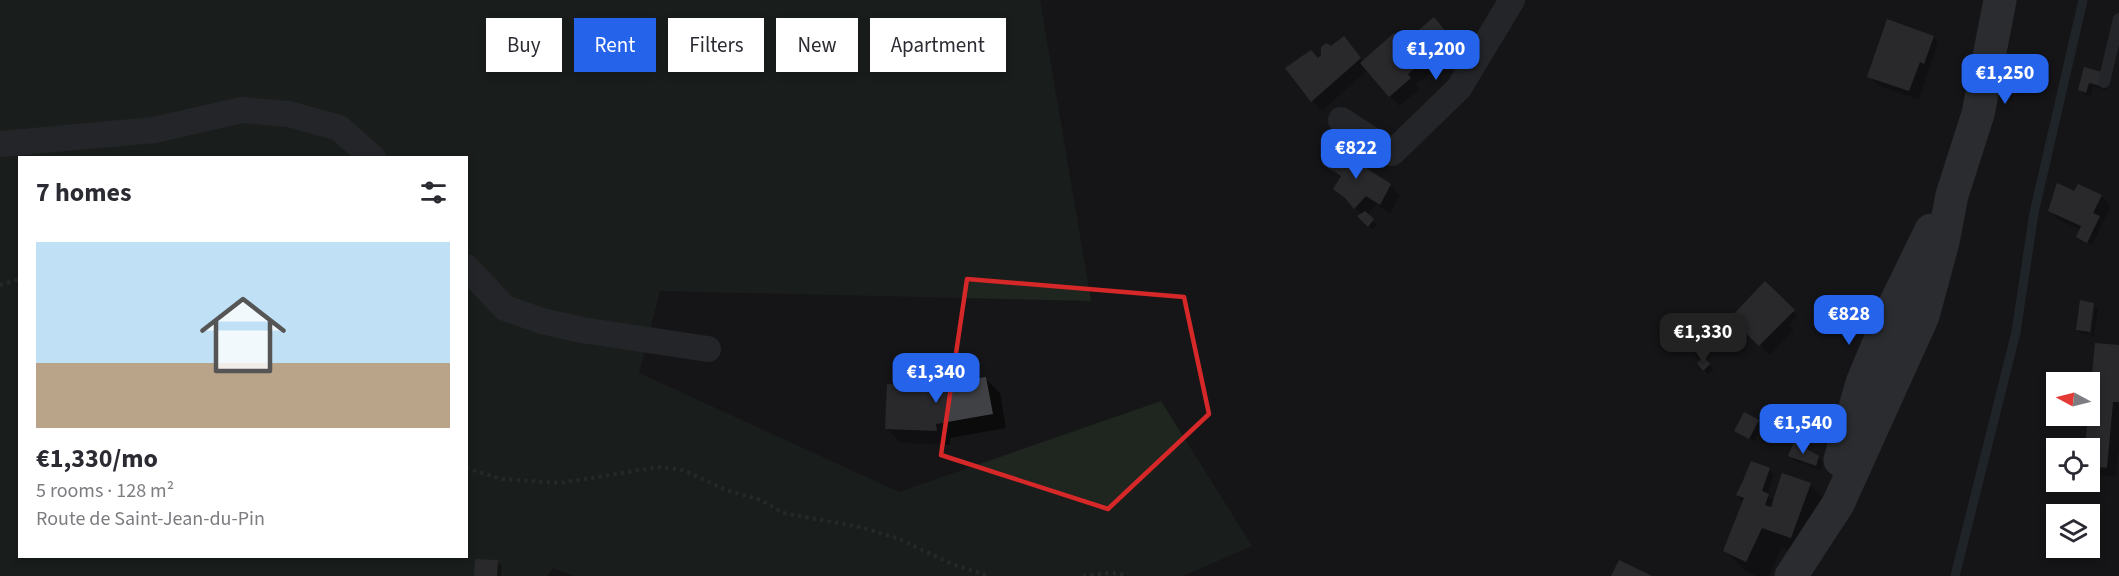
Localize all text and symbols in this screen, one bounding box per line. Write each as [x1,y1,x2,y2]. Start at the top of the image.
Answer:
chip: Buy [486,18,562,72]
chip: Rent [574,18,656,72]
chip: Filters [668,18,764,72]
chip: New [776,18,858,72]
chip: Apartment [870,18,1006,72]
pin: €1,200 [1387,30,1485,81]
text: €1,200 [1407,35,1465,63]
pin: €1,250 [1956,54,2054,105]
text: €1,250 [1976,59,2034,87]
pin: €822 [1320,129,1392,180]
text: €822 [1335,134,1377,162]
text: 7 homes [36,174,131,211]
icon: filters [417,176,450,209]
icon: home [189,281,297,389]
pin: €828 [1813,295,1885,346]
text: €828 [1828,300,1870,328]
pin: €1,330 [1654,313,1752,364]
text: €1,330 [1674,318,1732,346]
pin: €1,340 [887,353,985,404]
text: €1,340 [907,358,965,386]
north arrow [2046,372,2100,426]
map controls [2046,372,2100,558]
pin: €1,540 [1754,404,1852,455]
text: €1,540 [1774,409,1832,437]
button: locate [2046,438,2100,492]
text: €1,330/mo [36,440,158,477]
text: 5 rooms · 128 m² [36,477,174,505]
button: layers [2046,504,2100,558]
text: Route de Saint-Jean-du-Pin [36,505,265,533]

